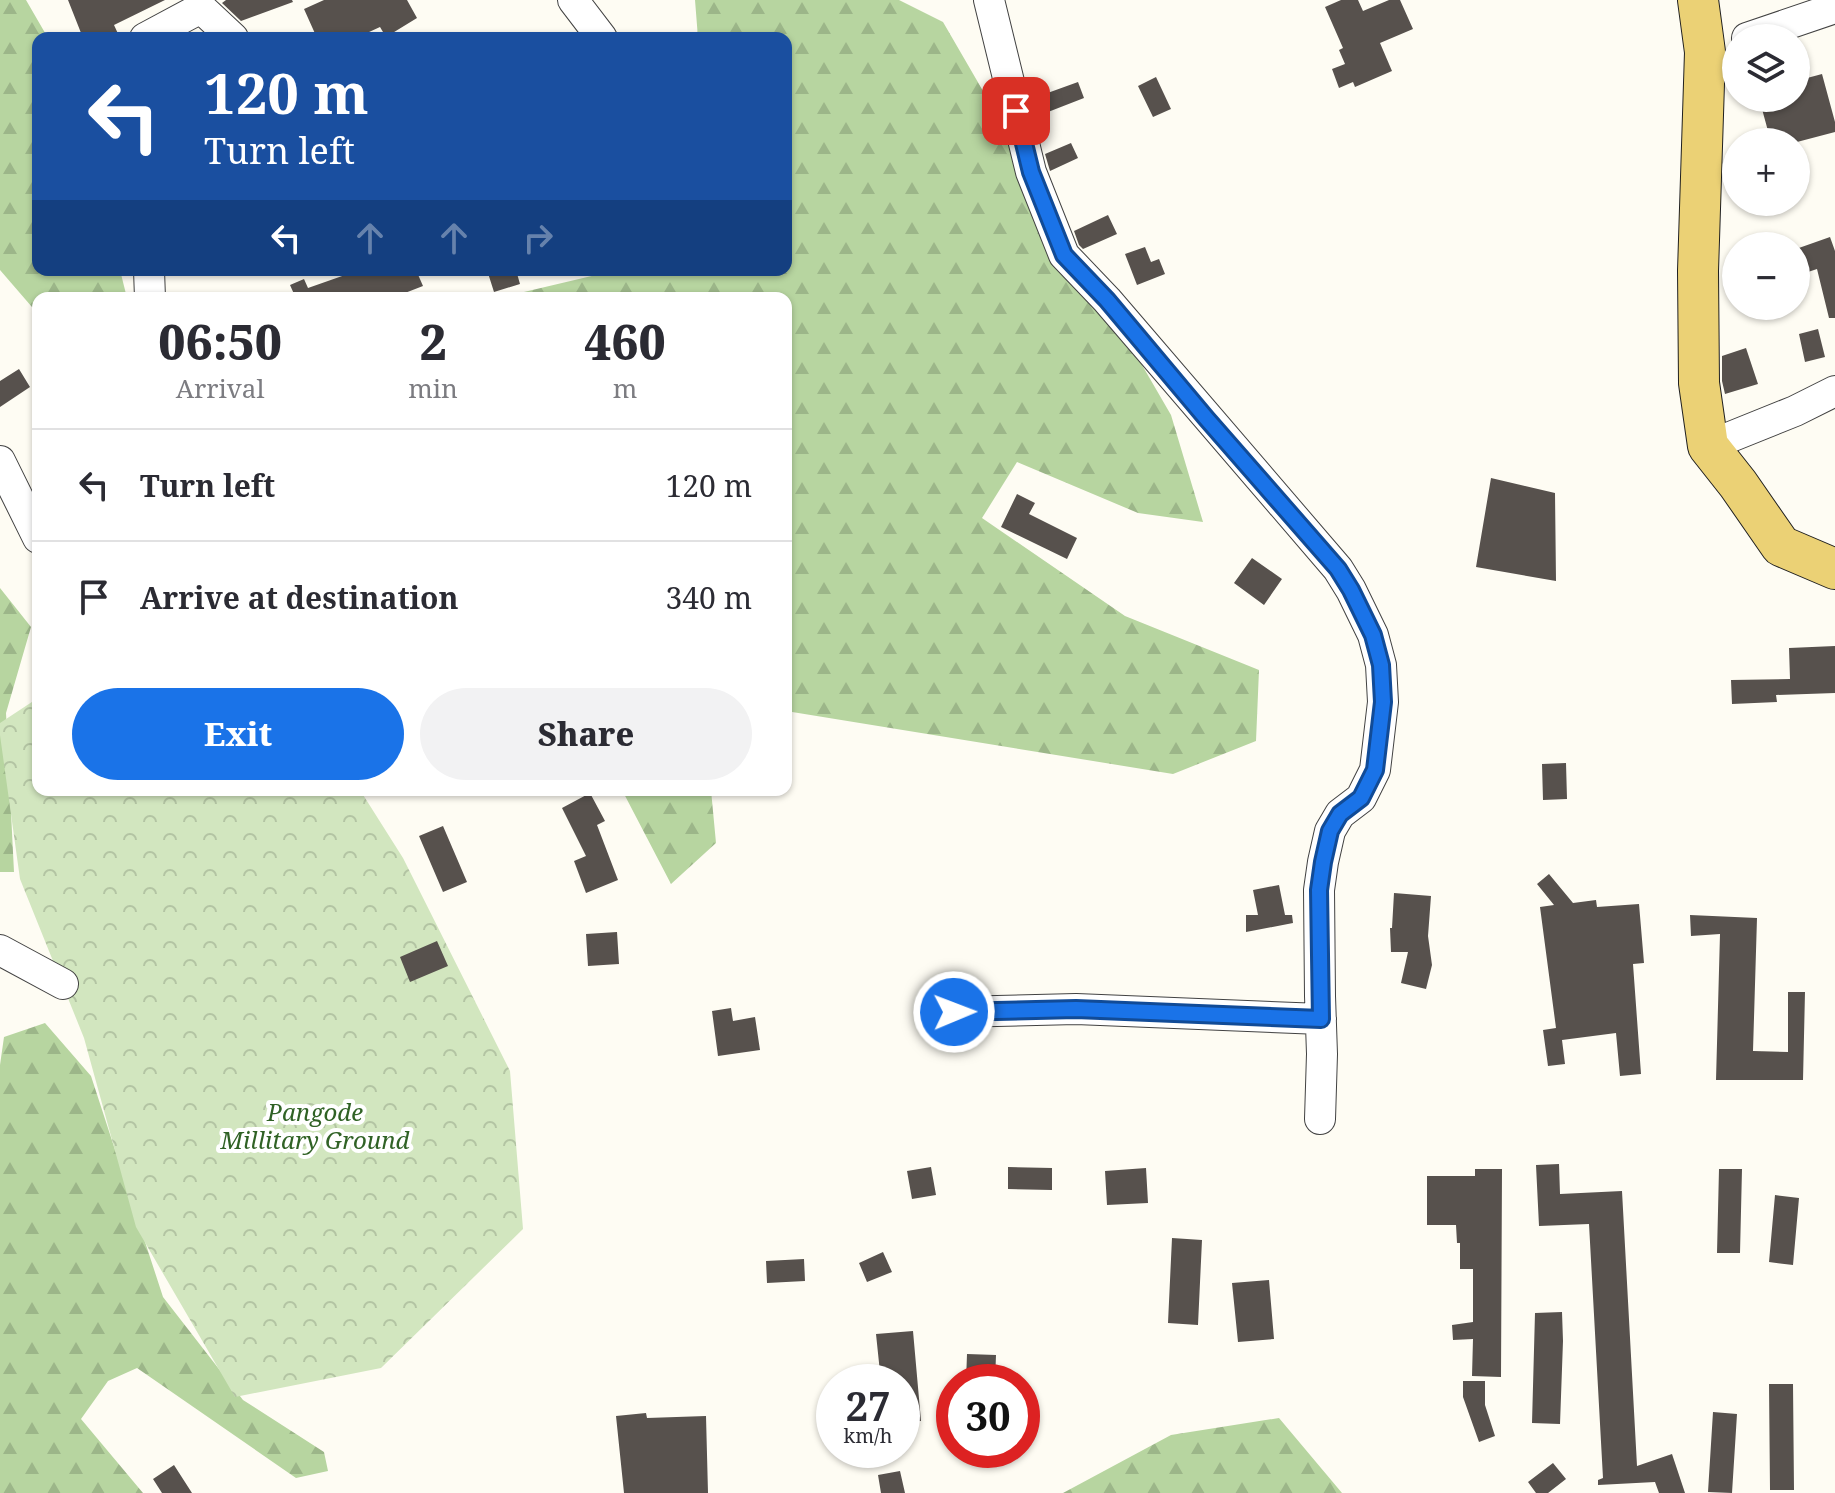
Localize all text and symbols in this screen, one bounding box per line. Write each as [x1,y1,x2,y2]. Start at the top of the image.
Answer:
map controls [1722,24,1810,320]
button: layers [1722,24,1810,112]
text: 120 m [204,54,369,130]
icon: left [72,64,176,168]
pin [982,77,1050,145]
icon: arrive [994,89,1038,133]
text: Turn left [204,126,355,175]
button: + [1722,128,1810,216]
icon: left [264,216,308,260]
icon: ahead [348,216,392,260]
icon: ahead [432,216,476,260]
icon: right [516,216,560,260]
button: − [1722,232,1810,320]
text: 06:50 [158,309,282,374]
text: 2 [419,309,447,374]
text: 460 [584,309,666,374]
text: Arrival [176,370,265,406]
text: min [408,370,458,406]
text: m [613,370,637,406]
icon: left [72,463,116,507]
text: Turn left [140,465,275,506]
text: 120 m [666,465,752,506]
icon: arrive [72,575,116,619]
text: Arrive at destination [140,577,459,618]
text: 340 m [666,577,752,618]
button: Exit [72,688,404,780]
button: Share [420,688,752,780]
position arrow [912,970,996,1054]
park label: Pangode Millitary Ground [220,1095,410,1156]
speed limit sign: 30 [936,1364,1040,1468]
text: 27 [845,1378,891,1433]
text: km/h [843,1422,893,1449]

